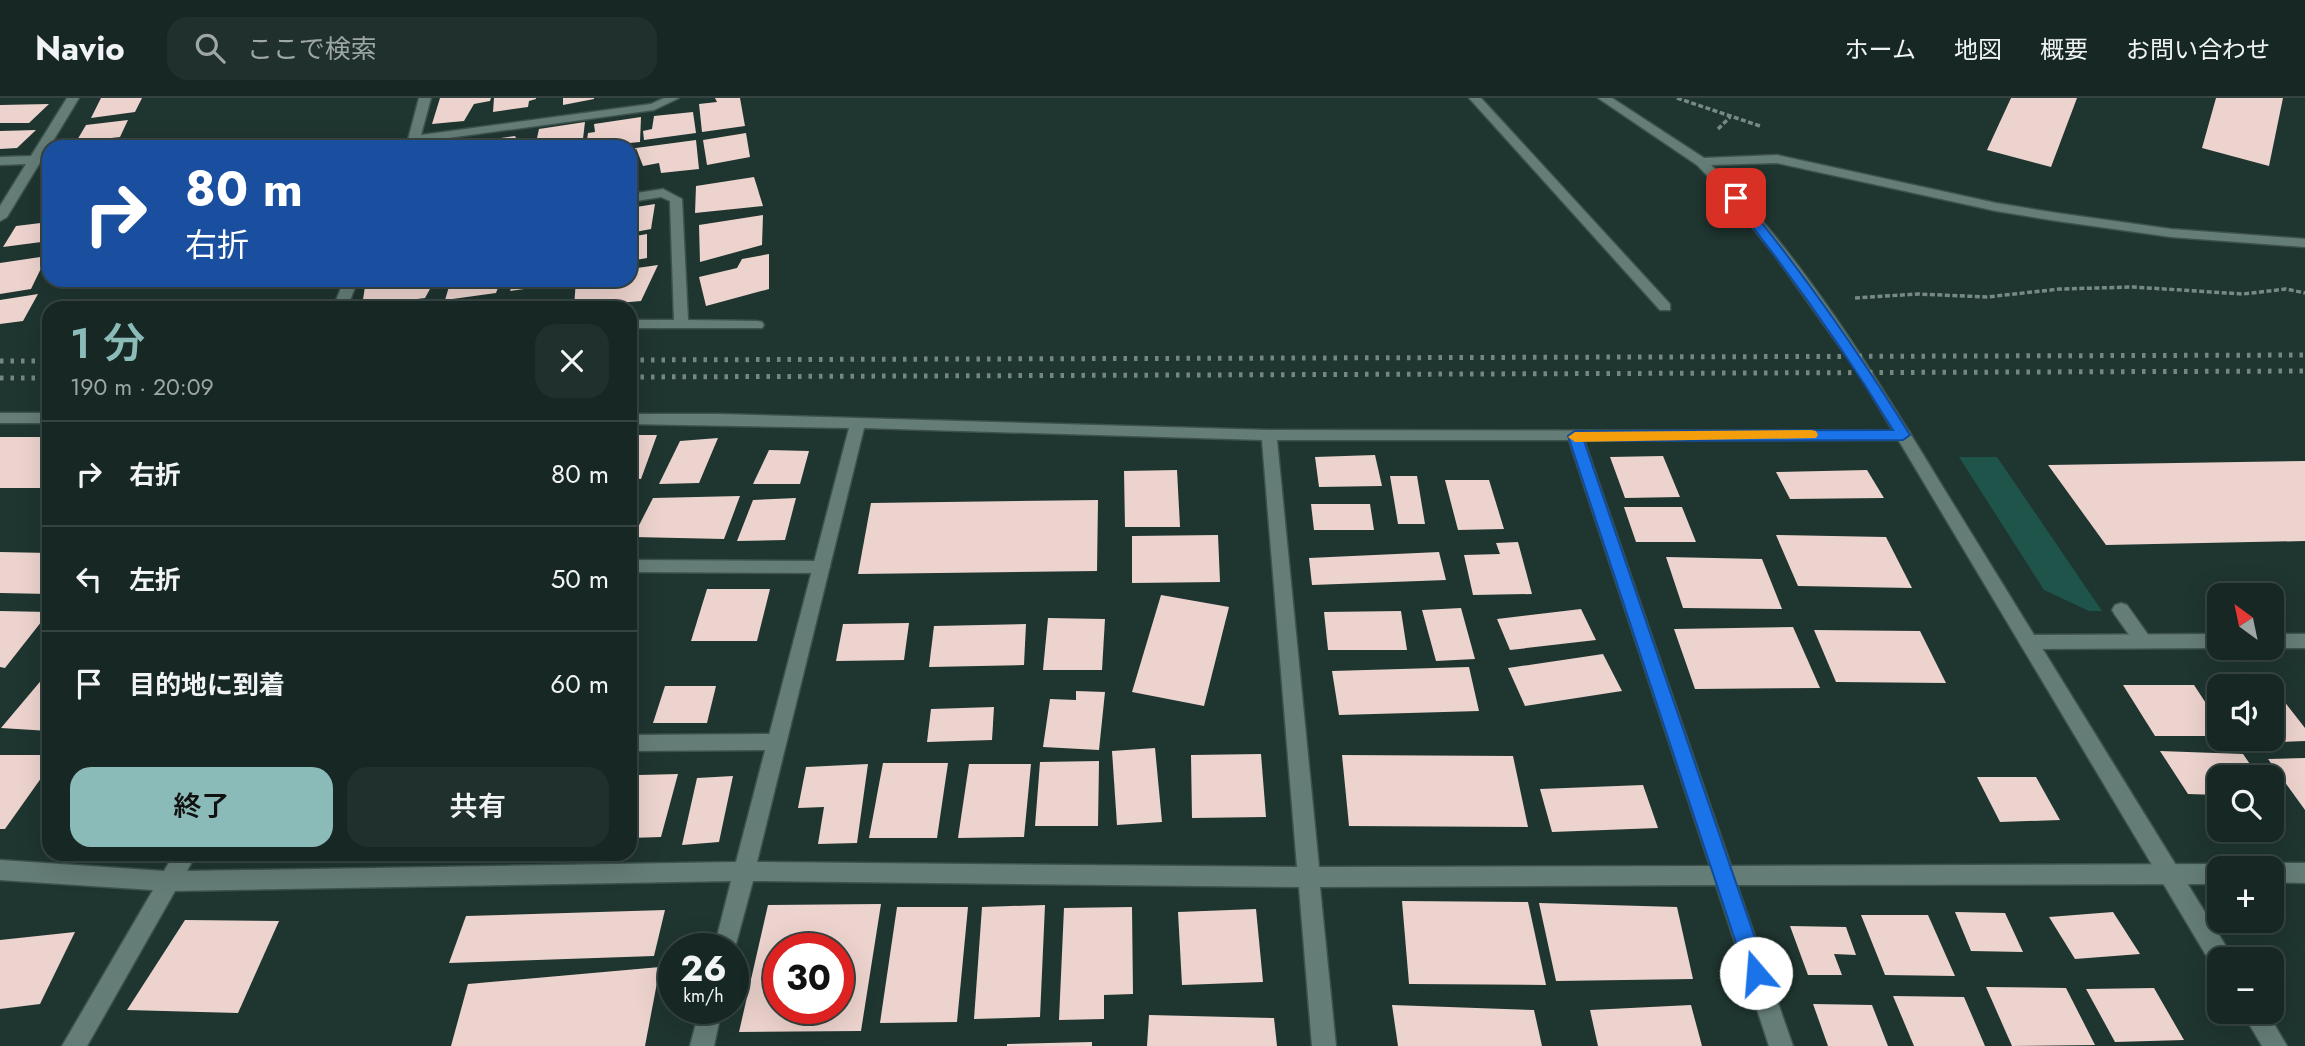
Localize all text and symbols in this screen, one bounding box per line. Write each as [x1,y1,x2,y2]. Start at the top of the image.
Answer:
search box [167,17,657,80]
text: Navio [35,25,125,72]
icon: search [191,29,229,67]
text: ここで検索 [247,30,377,68]
text: ホーム [1845,32,1916,67]
text: 地図 [1954,32,2002,67]
text: 概要 [2040,32,2088,67]
text: お問い合わせ [2126,32,2270,67]
text: 80 m [185,154,303,224]
icon: right [70,168,161,259]
pin [1706,168,1766,228]
icon: arrive [1717,179,1755,217]
text: 右折 [185,222,249,268]
text: 1 分 [70,313,145,374]
button: close [535,324,609,398]
text: 190 m · 20:09 [70,370,214,404]
icon: right [70,455,108,493]
text: 80 m [551,455,609,493]
text: 右折 [129,456,181,494]
icon: left [70,560,108,598]
text: 50 m [551,560,609,598]
text: 左折 [129,561,181,599]
north arrow [2207,583,2284,660]
map controls [2207,583,2284,1024]
icon: arrive [70,665,108,703]
text: 60 m [550,665,609,703]
text: 目的地に到着 [129,666,285,704]
button: sound [2207,674,2284,751]
button: search [2207,765,2284,842]
button: 終了 [70,767,333,847]
button: 共有 [347,767,609,847]
button: + [2207,856,2284,933]
speed limit sign: 30 [763,933,854,1024]
position arrow [1719,936,1793,1010]
text: 26 [680,944,727,994]
button: − [2207,947,2284,1024]
text: km/h [683,983,724,1009]

